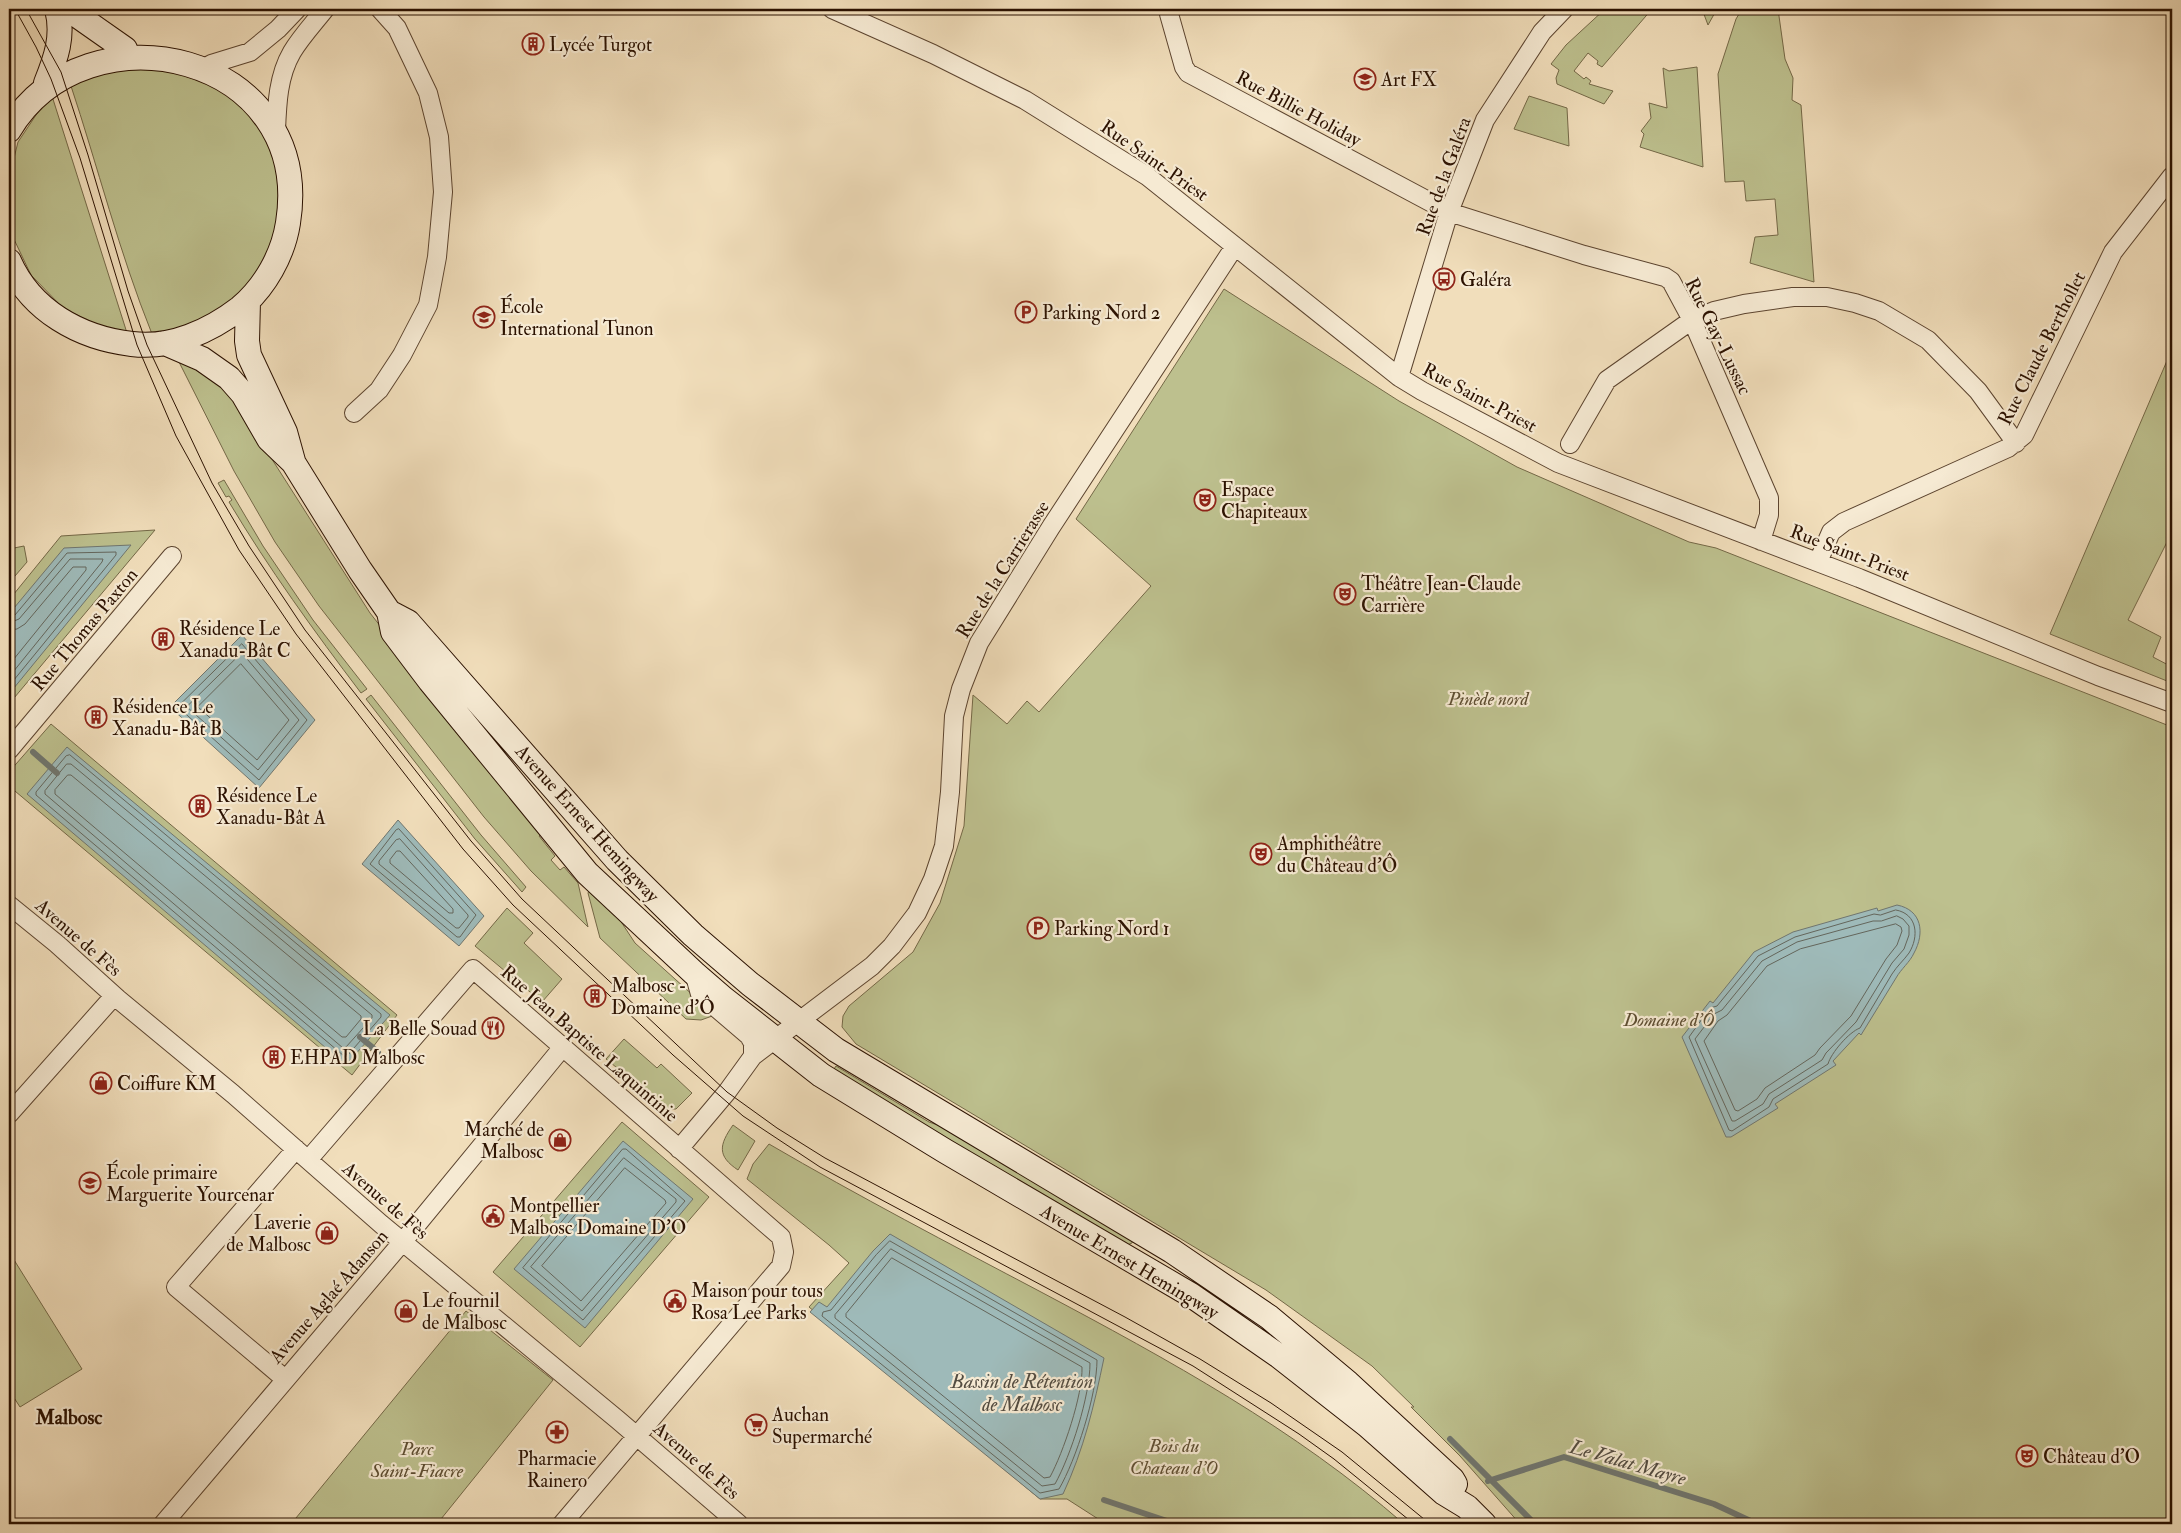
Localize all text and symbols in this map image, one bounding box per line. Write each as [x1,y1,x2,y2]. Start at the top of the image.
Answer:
building icon: Lycée Turgot [521,32,545,56]
place label: Lycée Turgot [549,33,652,57]
street label: Rue Billie Holiday [1232,66,1366,152]
school or university icon: Art FX [1353,67,1377,91]
place label: Art FX [1380,68,1437,92]
street label: Rue de la Galéra [1411,114,1477,239]
street label: Rue Saint-Priest [1096,115,1213,207]
bus stop icon: Galéra [1432,267,1456,291]
place label: Galéra [1460,268,1512,292]
street label: Rue Claude Berthollet [1993,268,2091,429]
street label: Rue Gay-Lussac [1679,274,1757,399]
place label: École International Tunon [500,293,654,341]
parking icon: Parking Nord 2 [1014,300,1038,324]
place label: Parking Nord 2 [1042,301,1160,325]
school or university icon: École International Tunon [472,305,496,329]
street label: Rue Saint-Priest [1418,358,1541,438]
place label: Espace Chapiteaux [1221,478,1308,525]
theatre icon: Espace Chapiteaux [1193,488,1217,512]
street label: Rue de la Carrierasse [951,496,1055,643]
street label: Rue Saint-Priest [1786,519,1913,587]
street label: Rue Thomas Paxton [26,563,143,696]
place label: Théâtre Jean-Claude Carrière [1361,572,1521,618]
theatre icon: Théâtre Jean-Claude Carrière [1333,582,1357,606]
place label: Résidence Le Xanadu-Bât C [179,617,291,663]
building icon: Résidence Le Xanadu-Bât C [151,627,175,651]
park label: Pinède nord [1446,687,1530,711]
place label: Résidence Le Xanadu-Bât B [112,695,222,741]
building icon: Résidence Le Xanadu-Bât B [84,705,108,729]
street label: Avenue Ernest Hemingway [509,739,665,908]
place label: Résidence Le Xanadu-Bât A [216,784,326,830]
building icon: Résidence Le Xanadu-Bât A [188,794,212,818]
place label: Amphithéâtre du Château d'Ô [1276,832,1397,878]
theatre icon: Amphithéâtre du Château d'Ô [1249,842,1273,866]
street label: Avenue de Fès [29,893,126,982]
parking icon: Parking Nord 1 [1026,916,1050,940]
place label: Parking Nord 1 [1054,917,1170,941]
street label: Rue Jean Baptiste Laquintinie [495,960,683,1128]
place label: Malbosc - Domaine d'Ô [611,974,715,1020]
building icon: Malbosc - Domaine d'Ô [583,984,607,1008]
park label: Domaine d'Ô [1622,1008,1715,1032]
restaurant icon: La Belle Souad [481,1016,505,1040]
place label: La Belle Souad [363,1017,478,1041]
building icon: EHPAD Malbosc [262,1045,286,1069]
place label: EHPAD Malbosc [290,1046,425,1070]
shop icon: Coiffure KM [89,1071,113,1095]
place label: Coiffure KM [117,1072,216,1096]
place label: Marché de Malbosc [464,1118,544,1164]
shop icon: Marché de Malbosc [548,1128,572,1152]
street label: Avenue de Fès [336,1156,433,1245]
place label: École primaire Marguerite Yourcenar [106,1159,274,1207]
school or university icon: École primaire Marguerite Yourcenar [78,1171,102,1195]
place label: Montpellier Malbosc Domaine D'O [509,1194,686,1240]
street label: Avenue Ernest Hemingway [1035,1199,1224,1325]
public building icon: Montpellier Malbosc Domaine D'O [481,1204,505,1228]
place label: Laverie de Malbosc [226,1211,311,1257]
shop icon: Laverie de Malbosc [315,1221,339,1245]
street label: Avenue Aglaé Adanson [263,1225,394,1369]
place label: Maison pour tous Rosa Lee Parks [691,1279,823,1325]
place label: Le fournil de Malbosc [422,1289,507,1335]
public building icon: Maison pour tous Rosa Lee Parks [663,1289,687,1313]
shop icon: Le fournil de Malbosc [394,1299,418,1323]
water label: Bassin de Rétention de Malbosc [950,1369,1093,1417]
place label: Auchan Supermarché [771,1403,872,1450]
district label: Malbosc [35,1405,103,1430]
supermarket icon: Auchan Supermarché [744,1413,768,1437]
street label: Avenue de Fès [647,1416,744,1505]
pharmacy icon: Pharmacie Rainero [545,1420,569,1444]
park label: Bois du Chateau d'O [1130,1434,1218,1480]
water label: Le Valat Mayre [1566,1434,1689,1491]
park label: Parc Saint-Fiacre [370,1437,464,1483]
theatre icon: Château d'O [2015,1444,2039,1468]
place label: Château d'O [2043,1445,2140,1469]
place label: Pharmacie Rainero [517,1447,597,1493]

